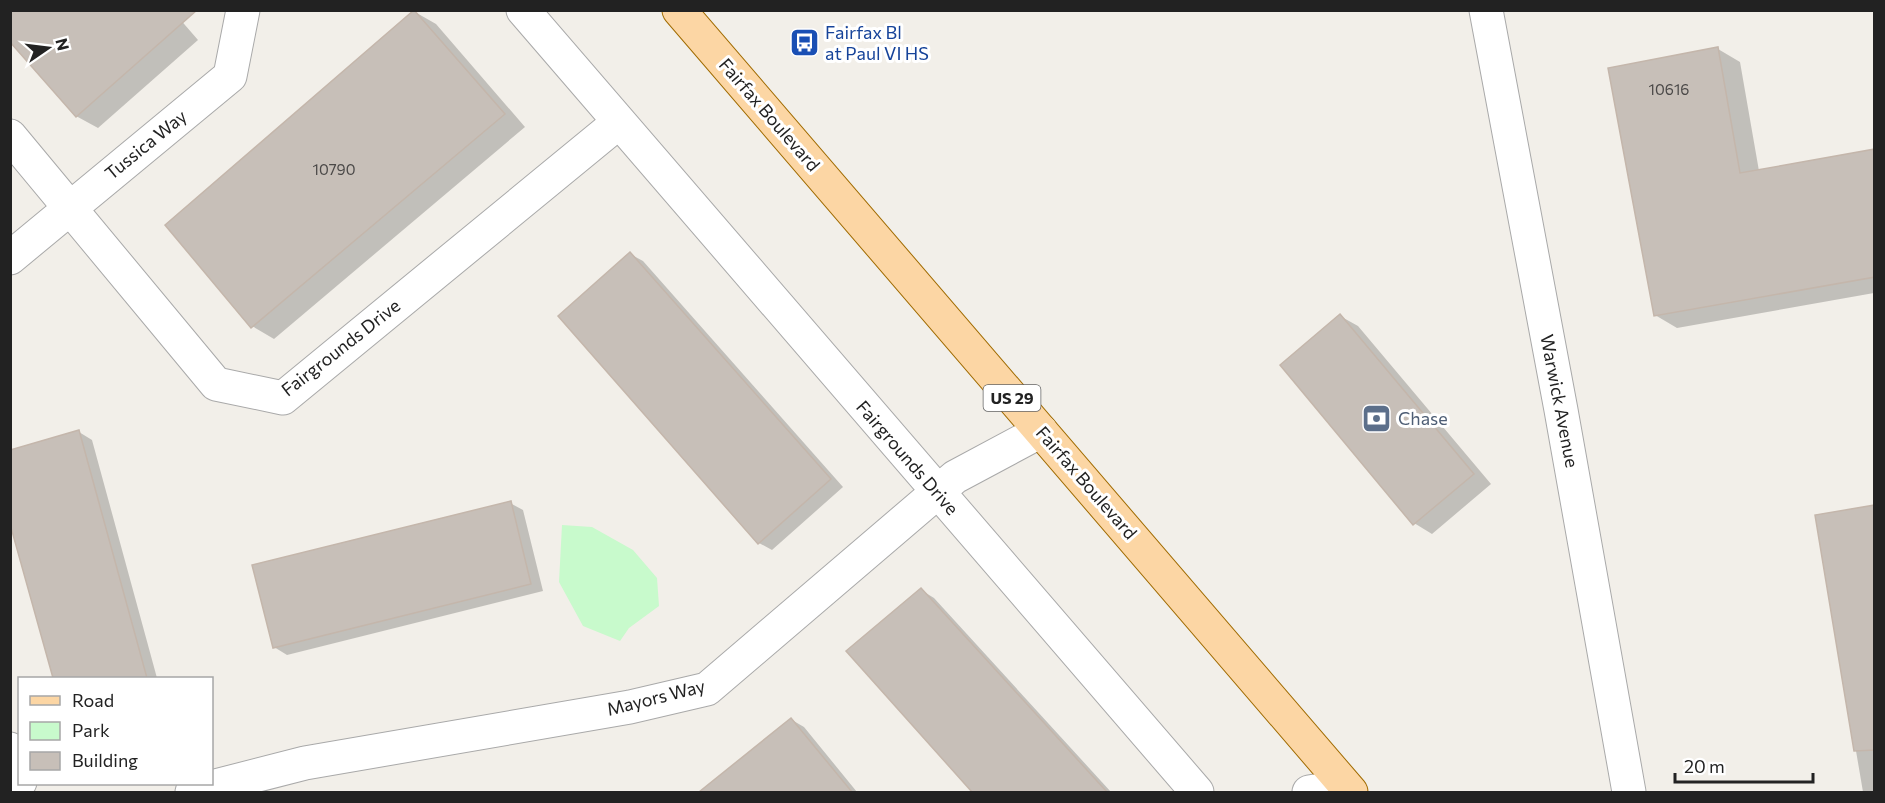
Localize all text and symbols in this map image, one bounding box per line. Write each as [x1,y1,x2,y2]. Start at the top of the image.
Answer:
north arrow [18,18,78,78]
place label: Fairfax Bl at Paul VI HS [825,21,929,64]
bus stop icon: Fairfax Bl at Paul VI HS [788,27,820,59]
text: N [52,36,74,52]
street label: Fairfax Boulevard [715,53,825,175]
house number: 10616 [1649,80,1689,98]
street label: Tussica Way [100,105,191,184]
house number: 10790 [313,160,355,178]
street label: Fairgrounds Drive [277,294,404,400]
street label: Warwick Avenue [1536,332,1584,469]
road number: US 29 [984,385,1040,411]
street label: Fairgrounds Drive [852,396,963,519]
bank icon: Chase [1361,403,1393,435]
place label: Chase [1398,407,1448,429]
street label: Fairfax Boulevard [1032,421,1142,543]
street label: Mayors Way [604,674,707,720]
legend [18,677,213,785]
text: Road [72,689,114,711]
text: Park [72,719,110,741]
scale bar [1675,746,1813,784]
text: Building [72,749,138,771]
text: 20 m [1684,755,1725,777]

